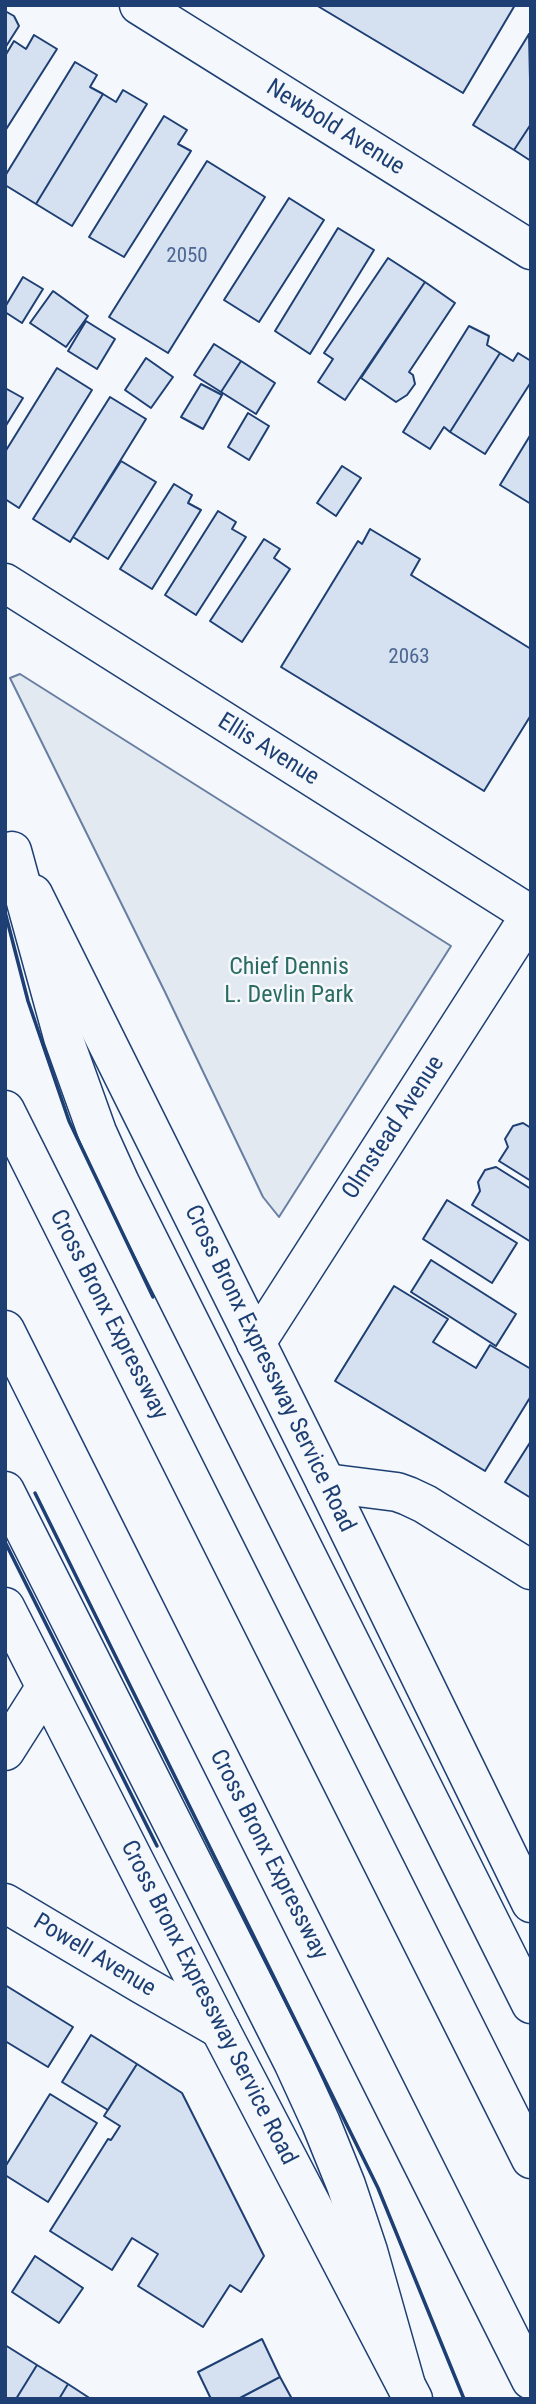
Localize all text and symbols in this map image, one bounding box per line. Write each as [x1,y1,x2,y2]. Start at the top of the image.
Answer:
street label: Newbold Avenue [261,74,409,182]
house number: 2050 [166,244,208,270]
house number: 2063 [388,645,430,671]
street label: Ellis Avenue [212,708,324,792]
park label: Chief Dennis L. Devlin Park [224,954,354,1010]
street label: Olmstead Avenue [337,1051,451,1205]
street label: Cross Bronx Expressway Service Road [177,1201,361,1537]
street label: Cross Bronx Expressway [43,1205,173,1425]
street label: Cross Bronx Expressway [203,1745,333,1965]
street label: Cross Bronx Expressway Service Road [113,1836,303,2170]
street label: Powell Avenue [28,1908,160,2004]

